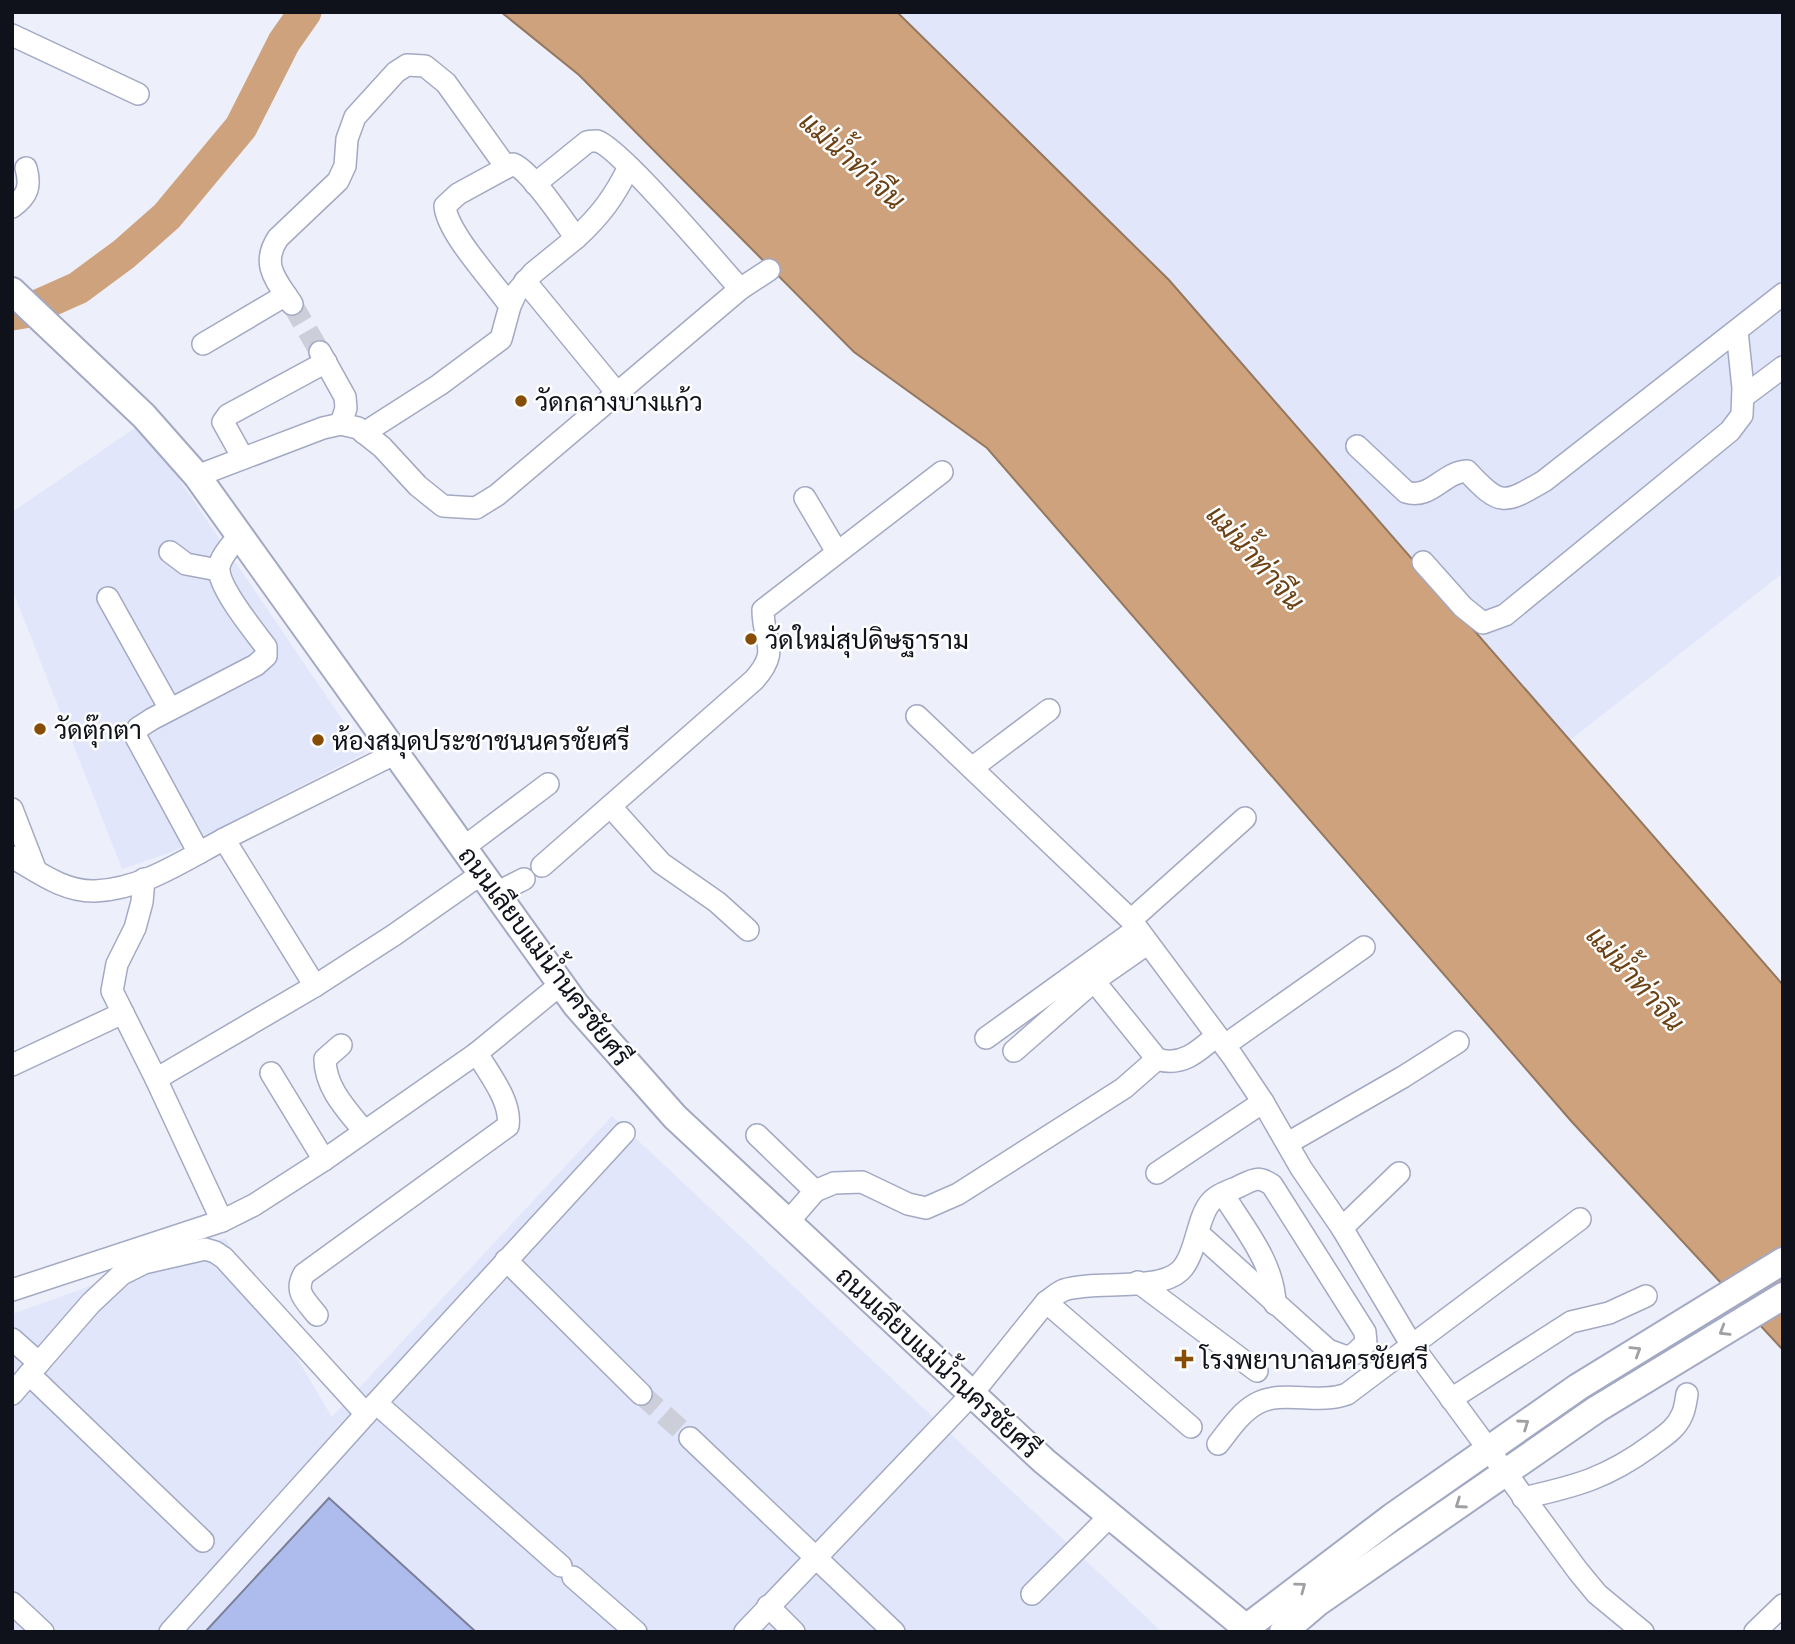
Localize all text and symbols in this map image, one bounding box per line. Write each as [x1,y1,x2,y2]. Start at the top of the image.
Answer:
water label: แม่น้ำท่าจีน [792,99,917,217]
place label: วัดกลางบางแก้ว [535,385,703,418]
marker: วัดกลางบางแก้ว [513,393,529,409]
water label: แม่น้ำท่าจีน [1199,493,1317,618]
place label: วัดใหม่สุปดิษฐาราม [765,623,969,658]
marker: วัดใหม่สุปดิษฐาราม [743,631,759,647]
place label: วัดตุ๊กตา [54,713,142,748]
marker: วัดตุ๊กตา [32,721,48,737]
place label: ห้องสมุดประชาชนนครชัยศรี [332,724,630,759]
marker: ห้องสมุดประชาชนนครชัยศรี [310,732,326,748]
street label: ถนนเลียบแม่น้ำนครชัยศรี [452,837,642,1073]
water label: แม่น้ำท่าจีน [1579,914,1697,1039]
street label: ถนนเลียบแม่น้ำนครชัยศรี [829,1256,1050,1465]
one-way arrow [1719,1323,1732,1336]
place label: โรงพยาบาลนครชัยศรี [1198,1343,1429,1376]
one-way arrow [1628,1347,1641,1360]
marker: โรงพยาบาลนครชัยศรี [1174,1349,1194,1369]
one-way arrow [1516,1420,1529,1432]
one-way arrow [1455,1496,1468,1508]
one-way arrow [1293,1582,1305,1595]

